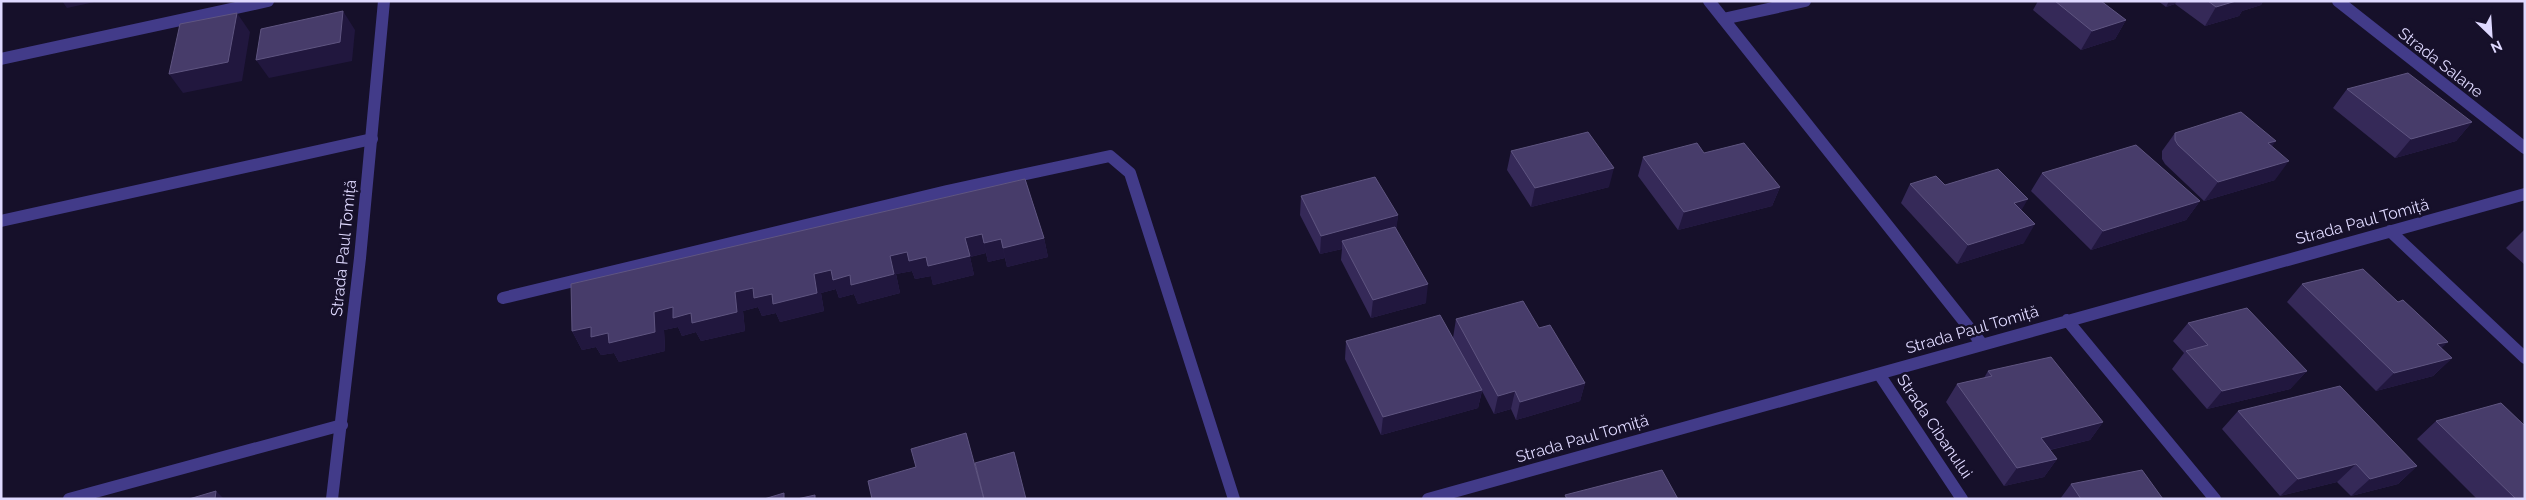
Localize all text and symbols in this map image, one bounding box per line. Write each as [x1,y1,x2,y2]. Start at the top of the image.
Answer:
north arrow [2466,10,2516,60]
street label: Strada Salane [2395,23,2487,101]
text: N [2488,37,2505,56]
street label: Strada Paul Tomiță [327,179,360,317]
street label: Strada Paul Tomiță [2293,195,2431,248]
street label: Strada Paul Tomiță [1904,301,2041,358]
street label: Strada Cibanului [1893,371,1976,482]
street label: Strada Paul Tomiță [1514,410,1651,467]

